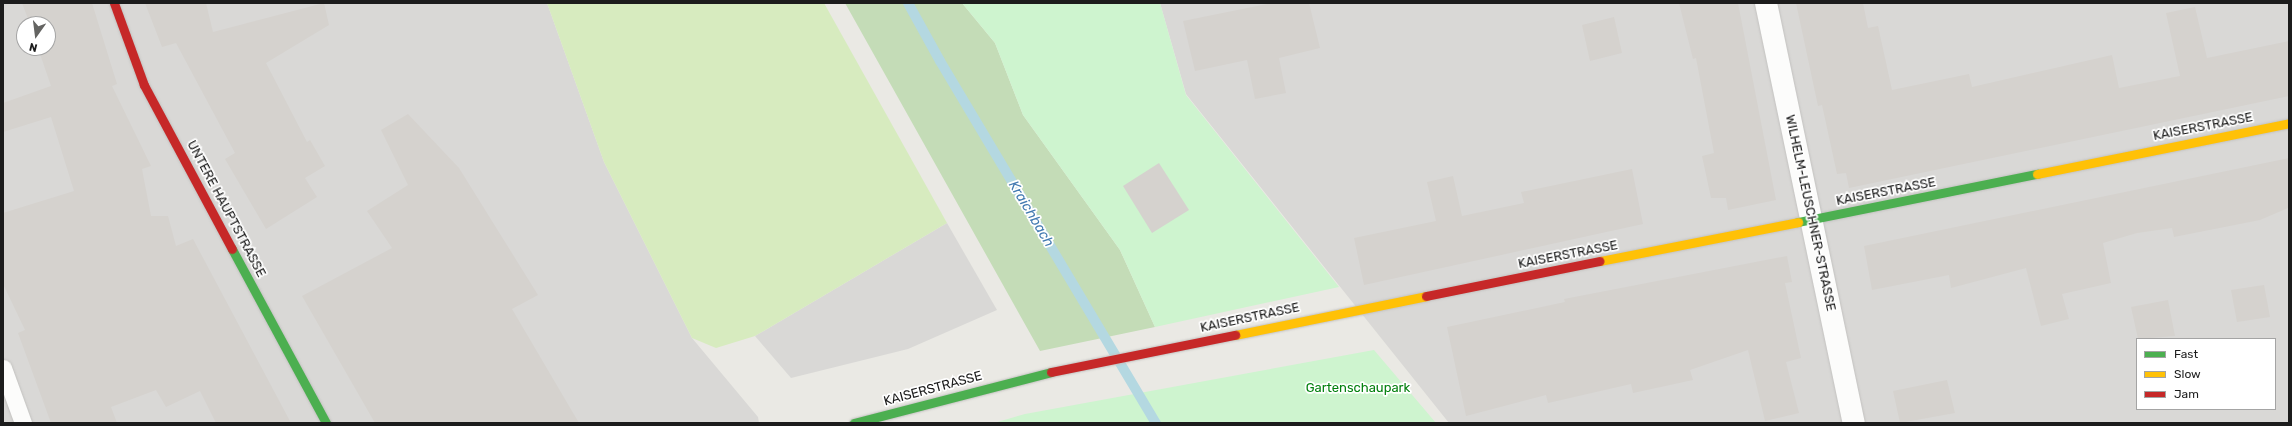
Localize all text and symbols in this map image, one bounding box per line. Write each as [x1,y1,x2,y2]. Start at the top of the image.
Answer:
north arrow [16,16,56,56]
text: N [28,40,39,54]
street label: KAISERSTRASSE [2152,110,2254,144]
street label: WILHELM-LEUSCHNER-STRASSE [1782,113,1838,313]
street label: UNTERE HAUPTSTRASSE [183,138,269,280]
street label: KAISERSTRASSE [1835,175,1937,209]
water label: Kraichbach [1005,178,1057,250]
street label: KAISERSTRASSE [1517,238,1619,272]
street label: KAISERSTRASSE [1199,300,1301,336]
legend [2136,338,2276,410]
text: Fast [2174,347,2198,361]
text: Slow [2174,367,2201,381]
street label: KAISERSTRASSE [882,368,984,410]
park label: Gartenschaupark [1306,380,1410,396]
text: Jam [2174,387,2199,401]

